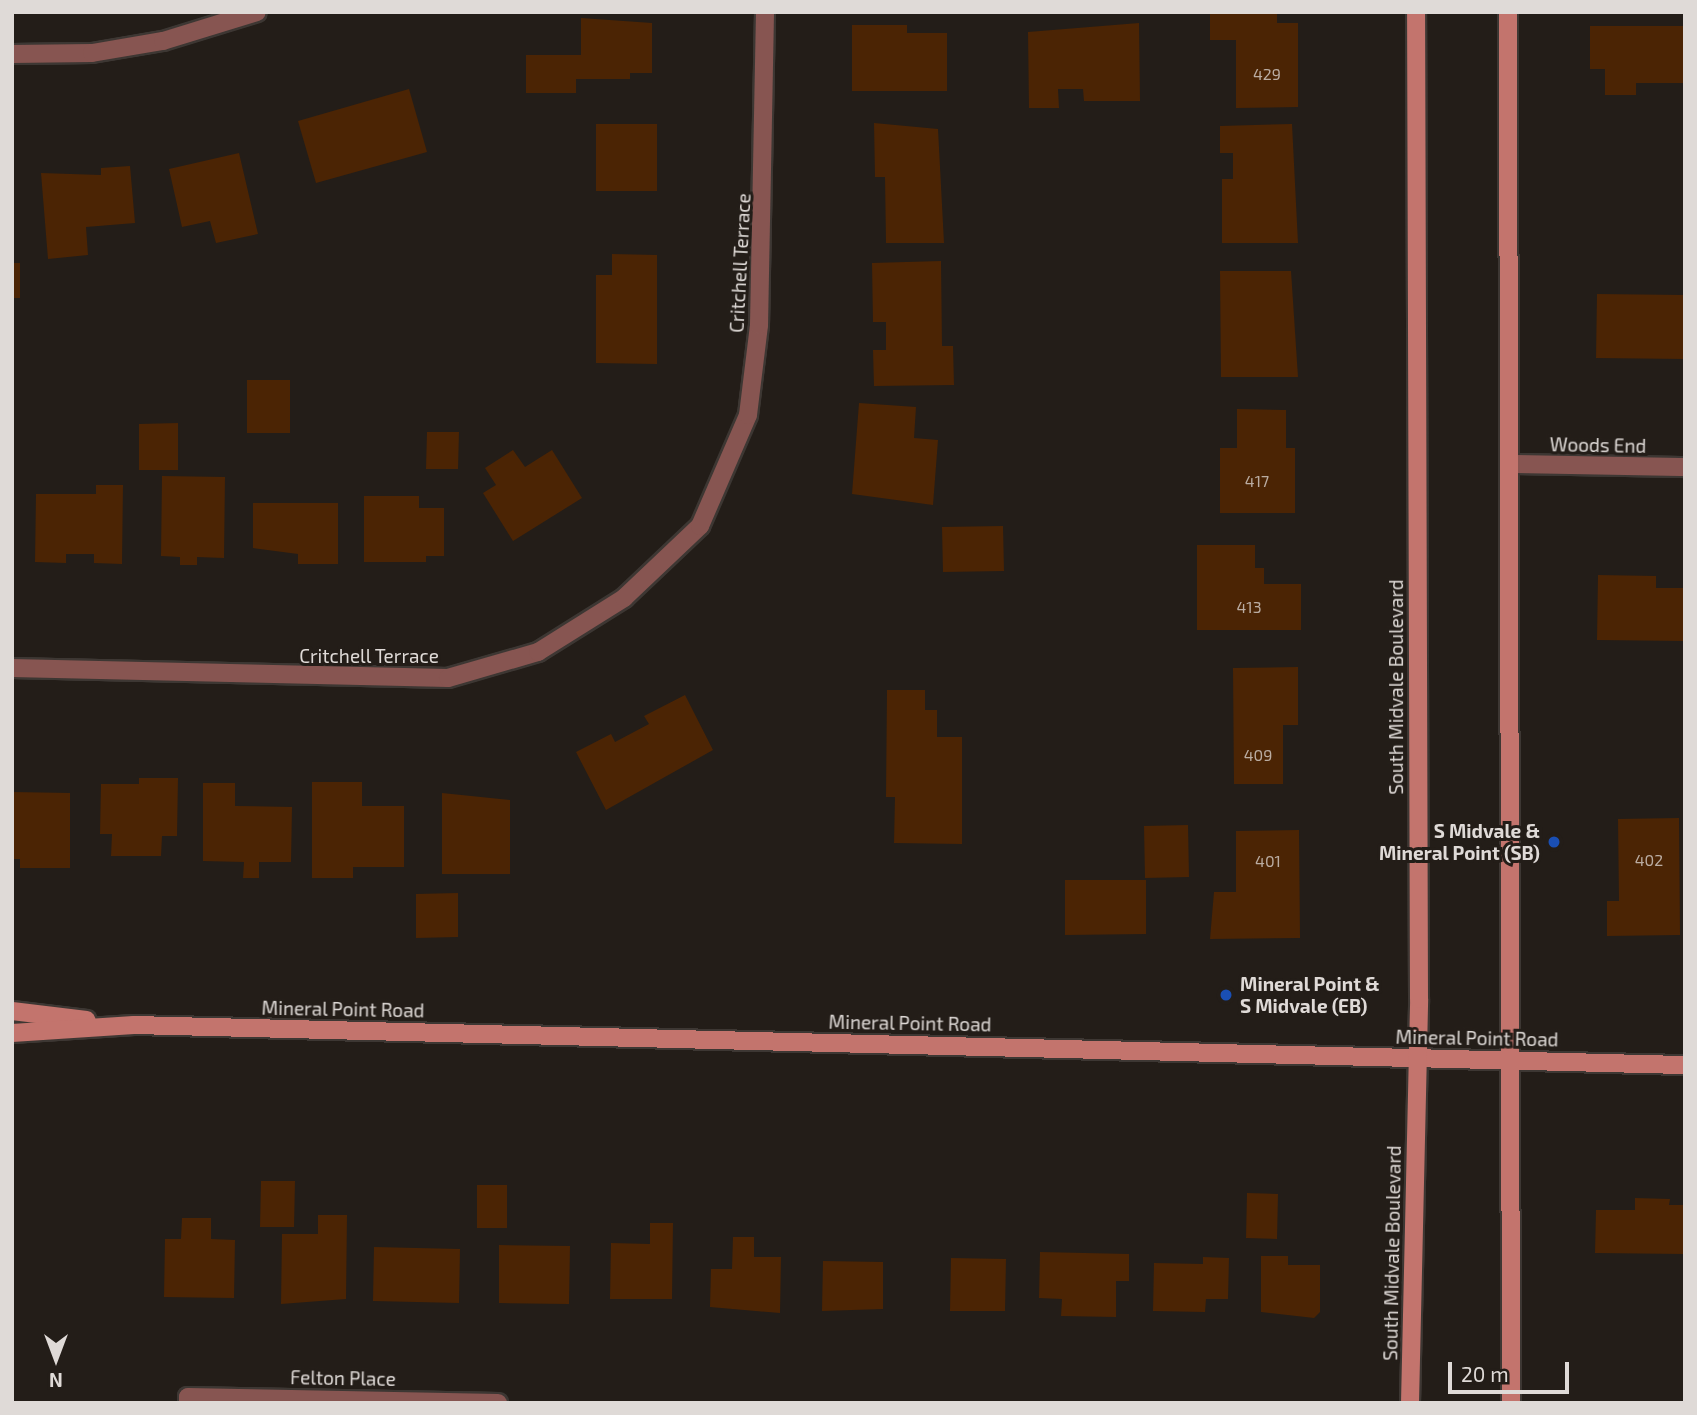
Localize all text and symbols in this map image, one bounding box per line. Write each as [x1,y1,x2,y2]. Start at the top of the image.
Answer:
house number: 429 [1253,64,1281,84]
street label: Critchell Terrace [725,192,755,334]
street label: Woods End [1550,433,1646,457]
house number: 417 [1245,471,1269,491]
street label: South Midvale Boulevard [1385,579,1407,795]
house number: 413 [1236,597,1262,617]
street label: Critchell Terrace [299,645,439,667]
house number: 409 [1244,745,1272,765]
place label: S Midvale & Mineral Point (SB) [1378,820,1540,864]
marker: S Midvale & Mineral Point (SB) [1546,834,1562,850]
house number: 402 [1635,850,1663,870]
house number: 401 [1255,851,1281,871]
place label: Mineral Point & S Midvale (EB) [1240,973,1380,1017]
marker: Mineral Point & S Midvale (EB) [1218,987,1234,1003]
street label: Mineral Point Road [261,996,425,1022]
street label: Mineral Point Road [828,1010,992,1036]
street label: Mineral Point Road [1395,1025,1559,1051]
street label: South Midvale Boulevard [1379,1145,1405,1361]
north arrow [21,1324,91,1394]
scale bar [1452,1348,1573,1392]
text: 20 m [1461,1361,1509,1386]
street label: Felton Place [290,1366,396,1390]
text: N [49,1369,63,1392]

